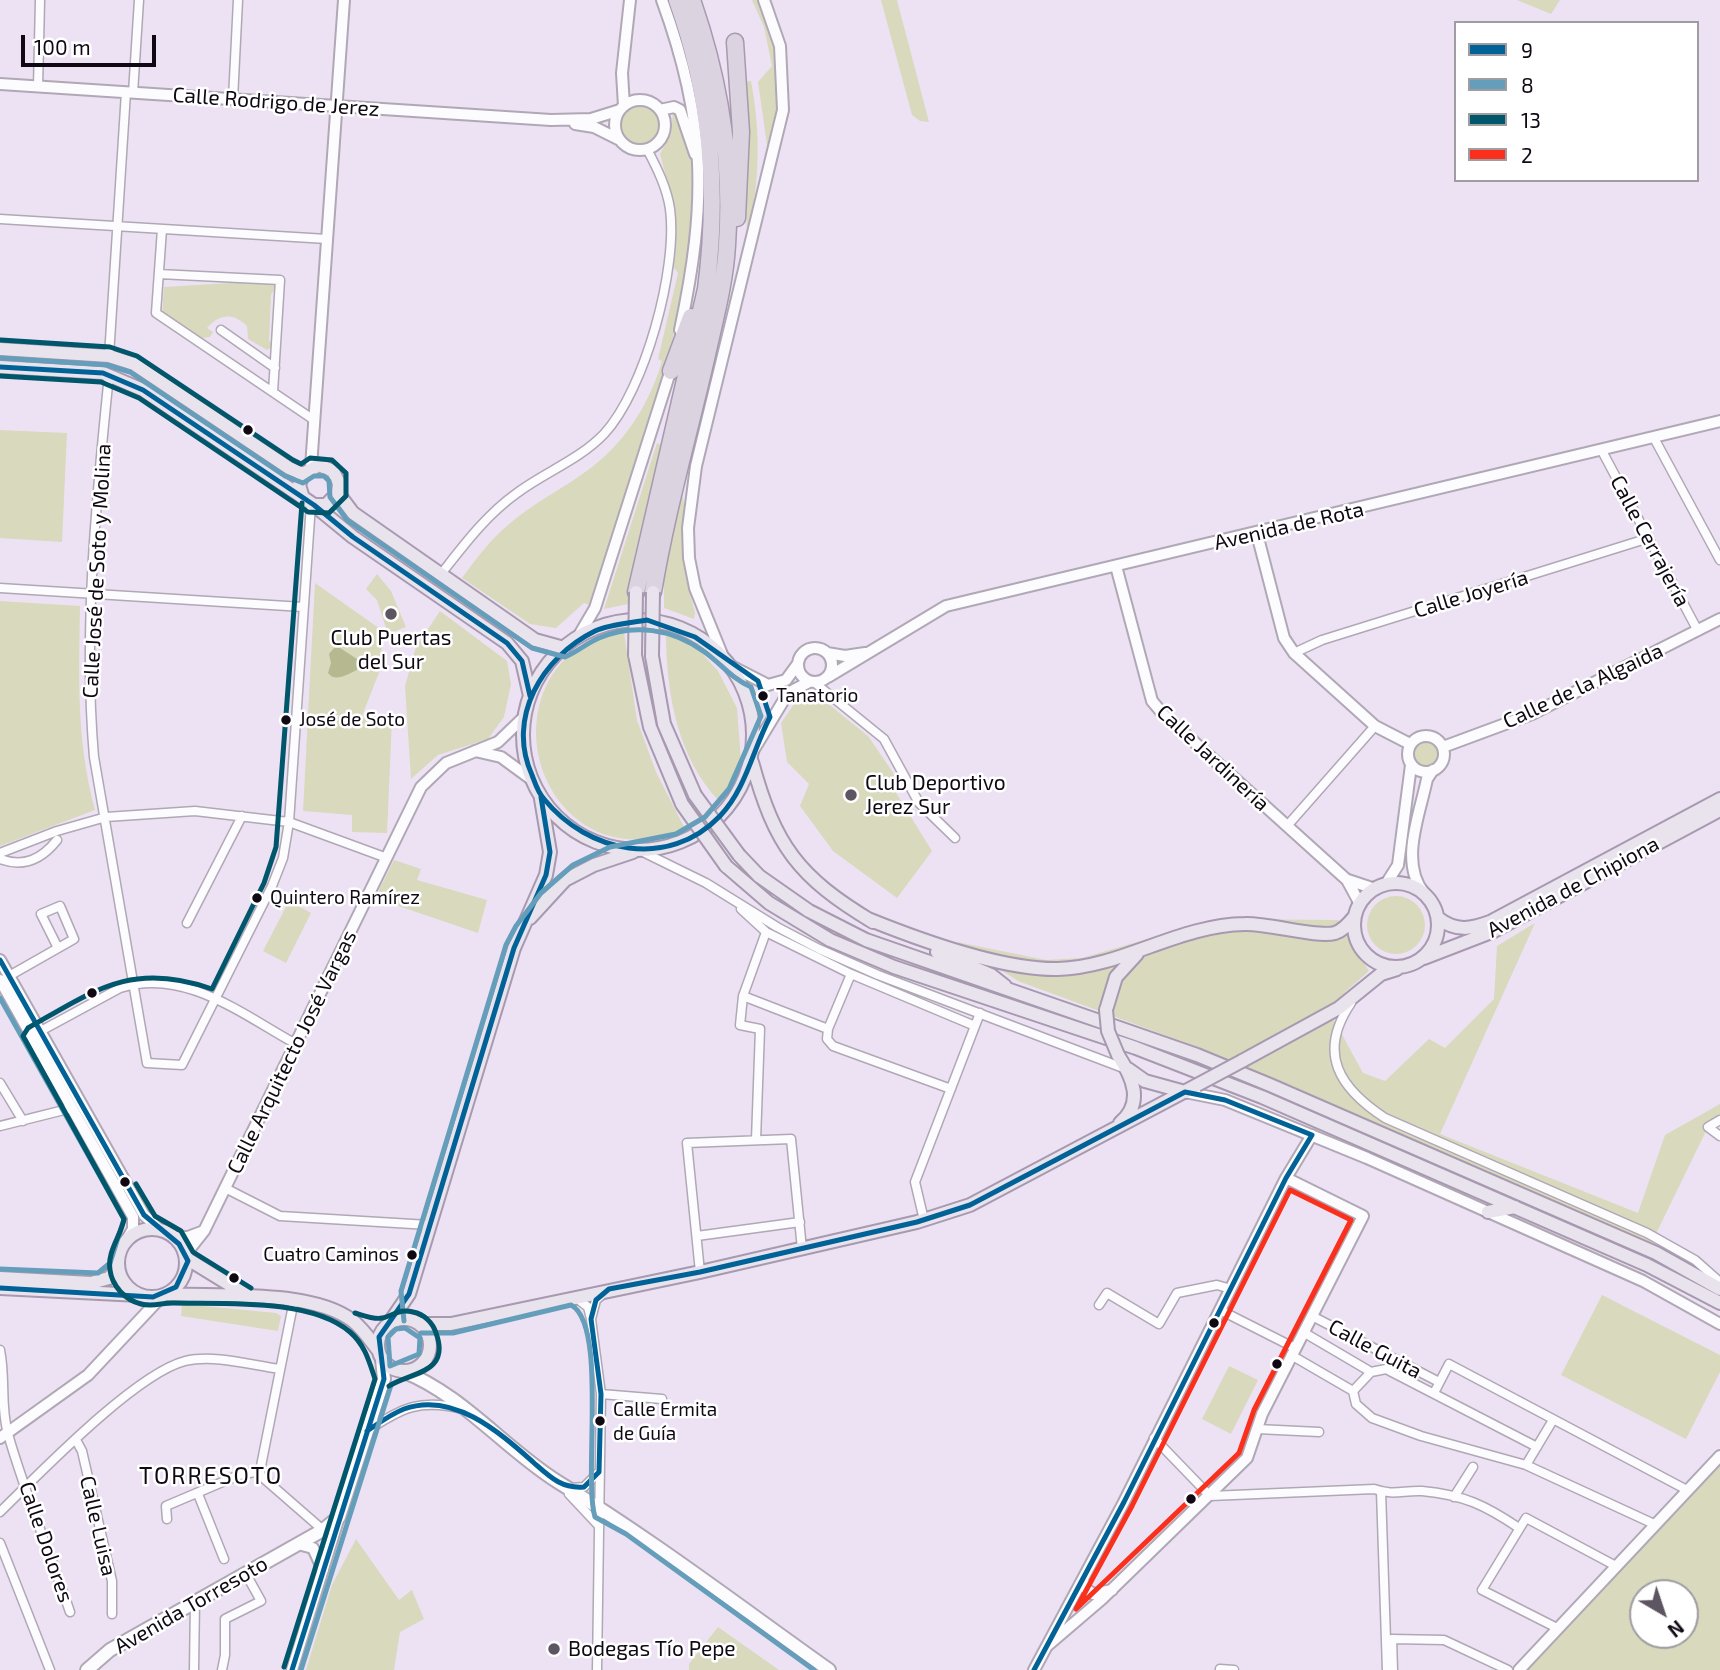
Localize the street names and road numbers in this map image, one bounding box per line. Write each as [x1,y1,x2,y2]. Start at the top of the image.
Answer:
street label: Calle Rodrigo de Jerez [172,82,380,122]
street label: Calle José de Soto y Molina [78,443,116,699]
street label: Calle Cerrajería [1605,471,1695,611]
street label: Avenida de Rota [1212,497,1366,555]
street label: Calle Joyería [1411,565,1531,623]
street label: Calle de la Algaida [1499,638,1667,734]
street label: Calle Jardinería [1151,699,1275,817]
street label: Avenida de Chipiona [1483,831,1663,943]
street label: Calle Arquitecto José Vargas [222,926,362,1178]
street label: Calle Guita [1324,1314,1426,1384]
street label: Calle Luisa [74,1473,122,1579]
street label: Calle Dolores [14,1478,78,1606]
street label: Avenida Torresoto [110,1551,272,1659]

